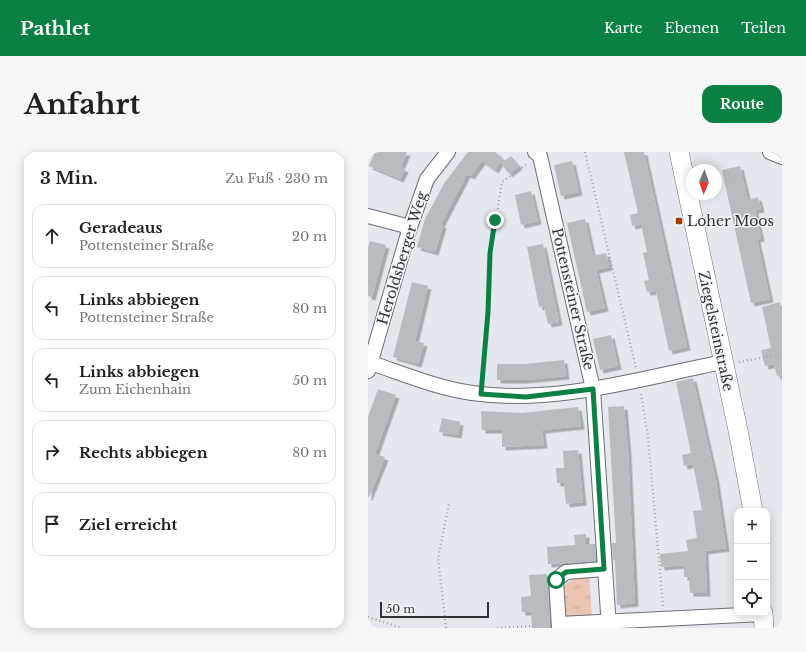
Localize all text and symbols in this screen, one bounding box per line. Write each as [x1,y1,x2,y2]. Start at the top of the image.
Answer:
text: Pathlet [20,17,90,40]
text: Karte [604,19,643,37]
text: Ebenen [665,19,719,37]
text: Teilen [741,19,786,37]
button: Route [702,85,782,123]
text: Anfahrt [24,87,140,122]
north arrow [686,164,722,200]
text: 3 Min. [40,168,98,189]
text: Zu Fuß · 230 m [225,170,328,187]
street label: Heroldsberger Weg [373,189,431,327]
route end [486,211,504,229]
place label: Loher Moos [687,212,774,230]
marker: Loher Moos [674,216,684,226]
text: Geradeaus [79,218,162,237]
icon: ahead [41,225,63,247]
street label: Pottensteiner Straße [548,226,598,372]
text: 20 m [292,228,327,245]
text: Pottensteiner Straße [79,237,214,254]
street label: Ziegelsteinstraße [694,269,738,393]
text: Links abbiegen [79,290,199,309]
icon: left [41,297,63,319]
text: 80 m [292,300,327,317]
text: Pottensteiner Straße [79,309,214,326]
text: Links abbiegen [79,362,199,381]
icon: left [41,369,63,391]
text: 50 m [293,372,327,389]
text: Zum Eichenhain [79,381,191,398]
icon: right [41,441,63,463]
text: Rechts abbiegen [79,443,208,462]
text: 80 m [292,444,327,461]
map controls [734,508,770,616]
button: + [734,508,770,544]
icon: arrive [41,513,63,535]
text: Ziel erreicht [79,515,177,534]
button: − [734,544,770,580]
route start [547,571,565,589]
button: locate [734,580,770,616]
scale bar [380,600,489,619]
text: 50 m [386,602,415,616]

